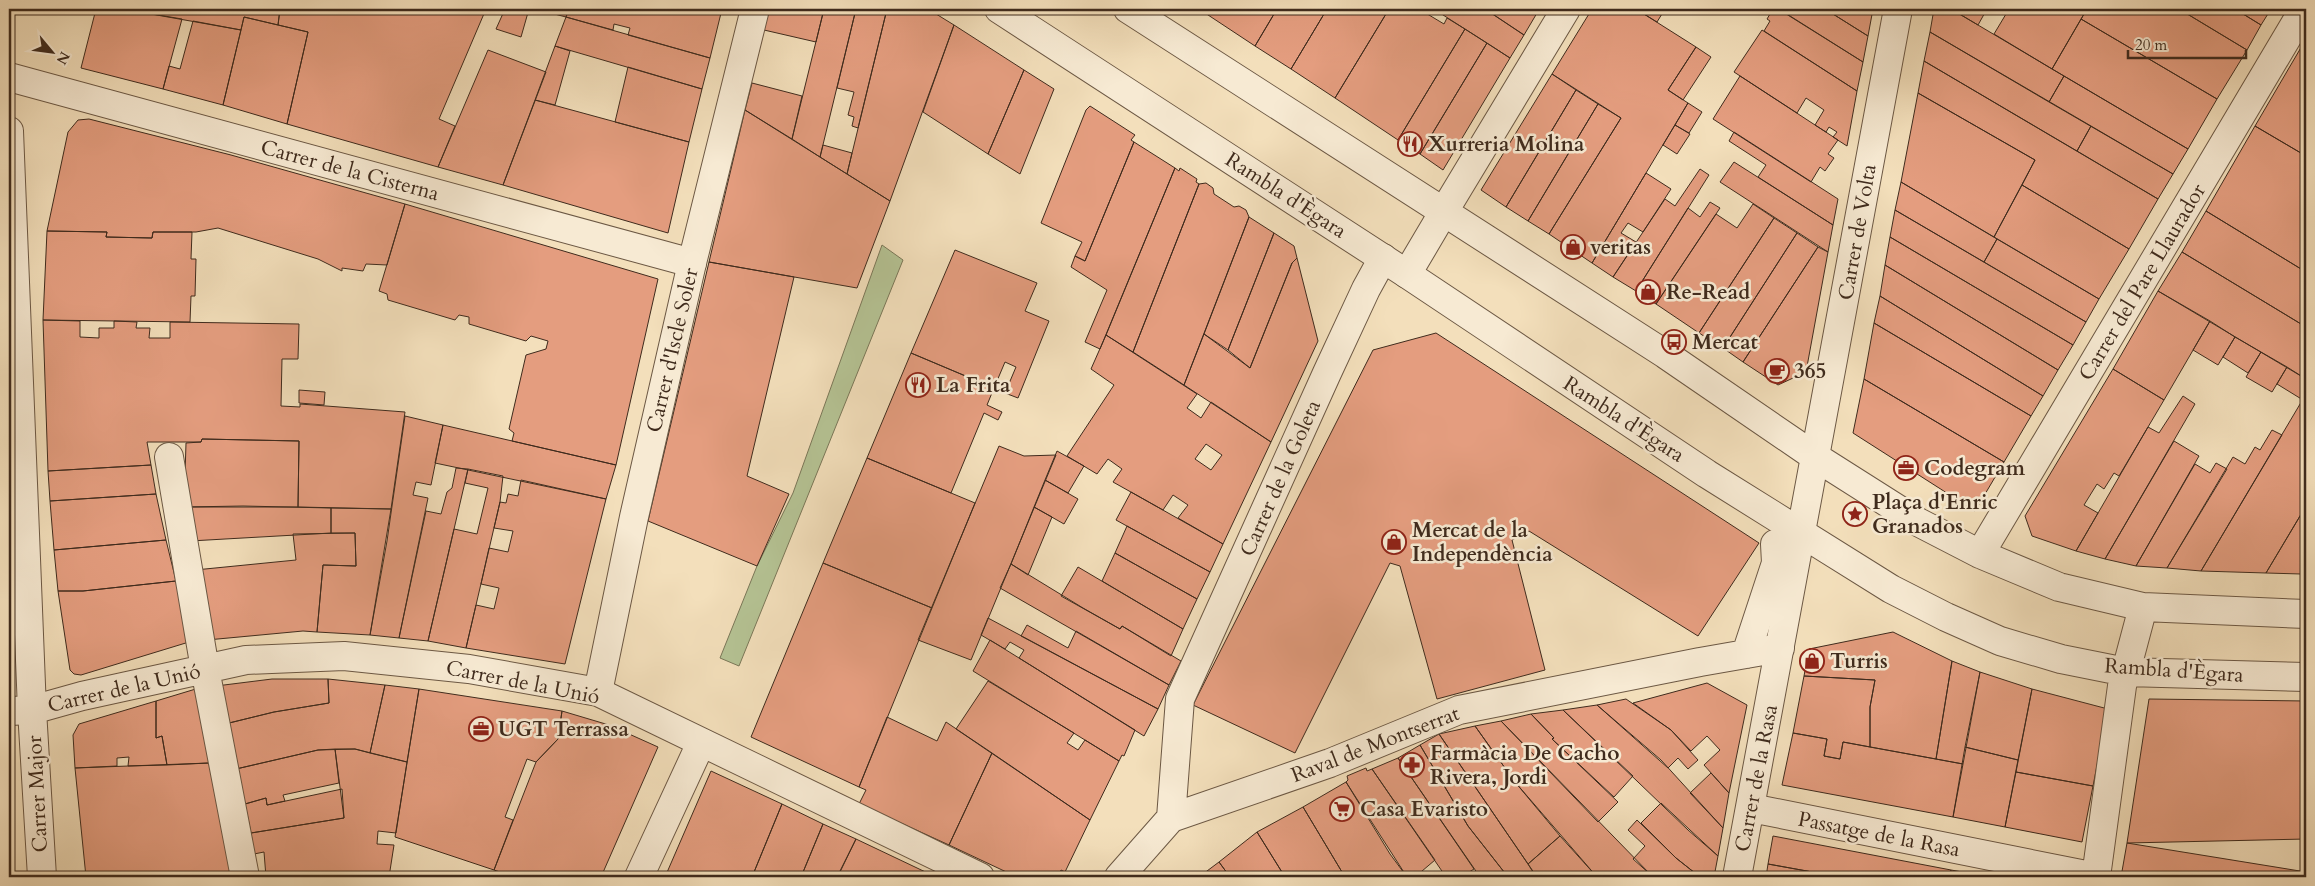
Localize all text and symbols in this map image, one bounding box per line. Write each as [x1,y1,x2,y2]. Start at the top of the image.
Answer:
north arrow [28,28,78,78]
scale bar [2128,28,2245,60]
text: 20 m [2135,35,2167,55]
text: N [52,48,74,68]
place label: Xurreria Molina [1428,130,1585,159]
restaurant icon: Xurreria Molina [1397,131,1423,157]
street label: Carrer de la Cisterna [257,133,442,208]
street label: Rambla d'Ègara [1219,145,1352,245]
street label: Carrer de Volta [1831,162,1884,302]
street label: Carrer del Pare Llaurador [2072,178,2213,386]
place label: veritas [1590,233,1651,262]
shop icon: veritas [1560,234,1586,260]
street label: Carrer d'Iscle Soler [639,265,706,435]
place label: Re-Read [1666,278,1750,307]
shop icon: Re-Read [1635,279,1661,305]
place label: Mercat [1692,328,1758,357]
bus stop icon: Mercat [1661,329,1687,355]
place label: 365 [1794,357,1826,386]
cafe icon: 365 [1764,358,1790,384]
street label: Rambla d'Ègara [1557,369,1690,469]
place label: La Frita [936,371,1011,400]
restaurant icon: La Frita [905,372,931,398]
street label: Carrer de la Goleta [1233,395,1328,561]
place label: Codegram [1924,454,2026,483]
office icon: Codegram [1893,455,1919,481]
place label: Plaça d'Enric Granados [1872,488,1998,541]
place icon: Plaça d'Enric Granados [1842,501,1868,527]
place label: Mercat de la Independència [1412,516,1553,569]
shop icon: Mercat de la Independència [1381,529,1407,555]
place label: Turris [1830,647,1888,676]
shop icon: Turris [1799,648,1825,674]
street label: Rambla d'Ègara [2104,651,2244,690]
street label: Carrer de la Unió [444,653,602,712]
street label: Carrer de la Unió [45,657,203,720]
street label: Raval de Montserrat [1287,699,1464,790]
street label: Carrer de la Rasa [1728,702,1785,854]
place label: UGT Terrassa [498,715,629,744]
office icon: UGT Terrassa [468,716,494,742]
street label: Carrer Major [20,734,55,853]
place label: Farmàcia De Cacho Rivera, Jordi [1430,739,1619,792]
pharmacy icon: Farmàcia De Cacho Rivera, Jordi [1399,752,1425,778]
place label: Casa Evaristo [1360,795,1488,824]
supermarket icon: Casa Evaristo [1329,796,1355,822]
street label: Passatge de la Rasa [1795,805,1962,864]

